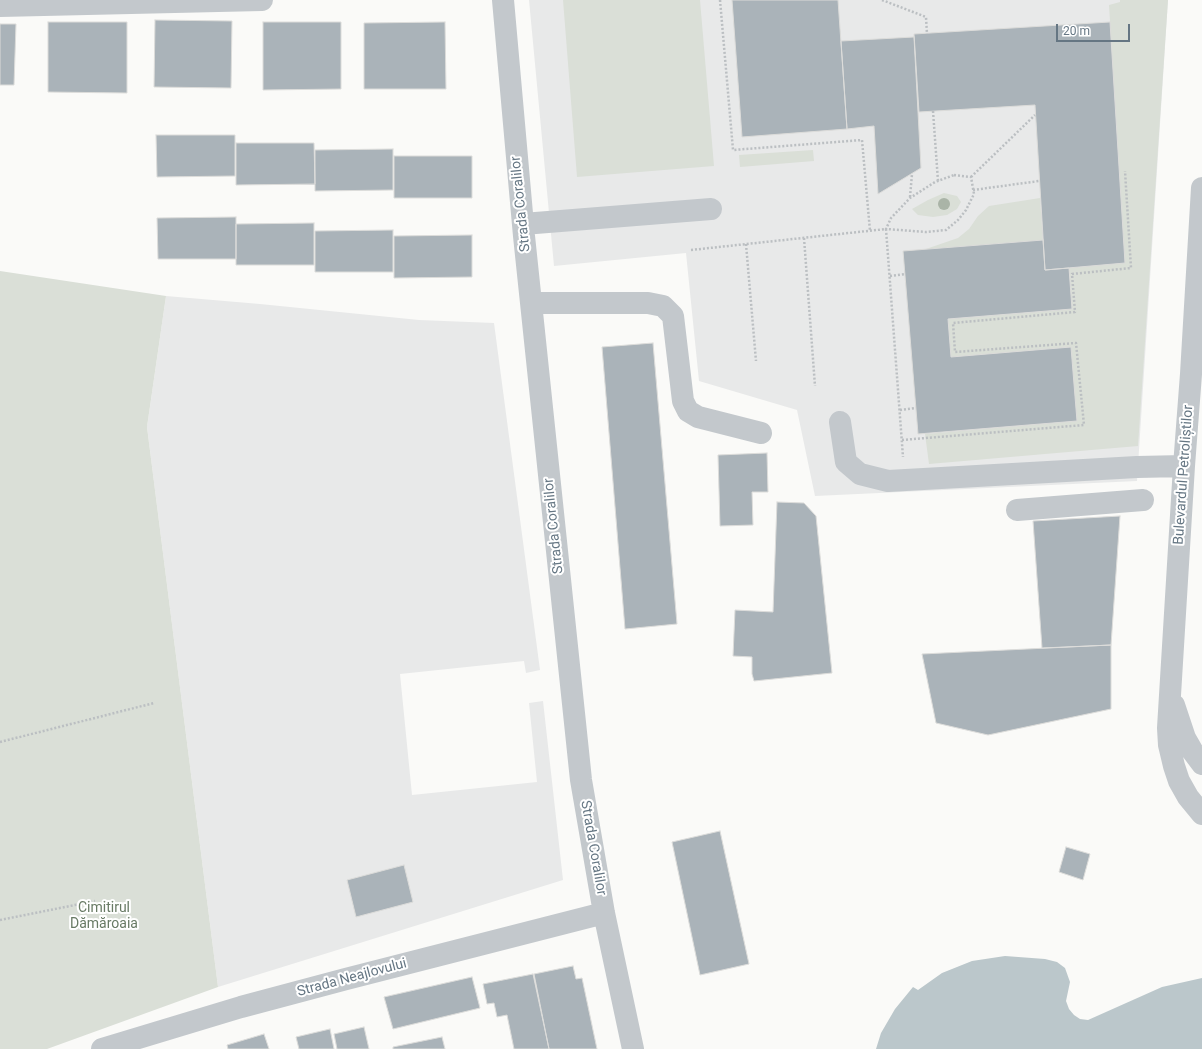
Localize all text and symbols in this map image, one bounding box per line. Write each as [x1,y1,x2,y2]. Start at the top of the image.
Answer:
scale bar [1058,16,1132,42]
text: 20 m [1063,24,1090,38]
street label: Strada Coralilor [508,155,534,253]
street label: Bulevardul Petroliștilor [1171,405,1197,545]
street label: Strada Coralilor [541,477,567,575]
street label: Strada Coralilor [576,799,610,897]
park label: Cimitirul Dămăroaia [70,900,138,932]
street label: Strada Neajlovului [295,955,409,1001]

